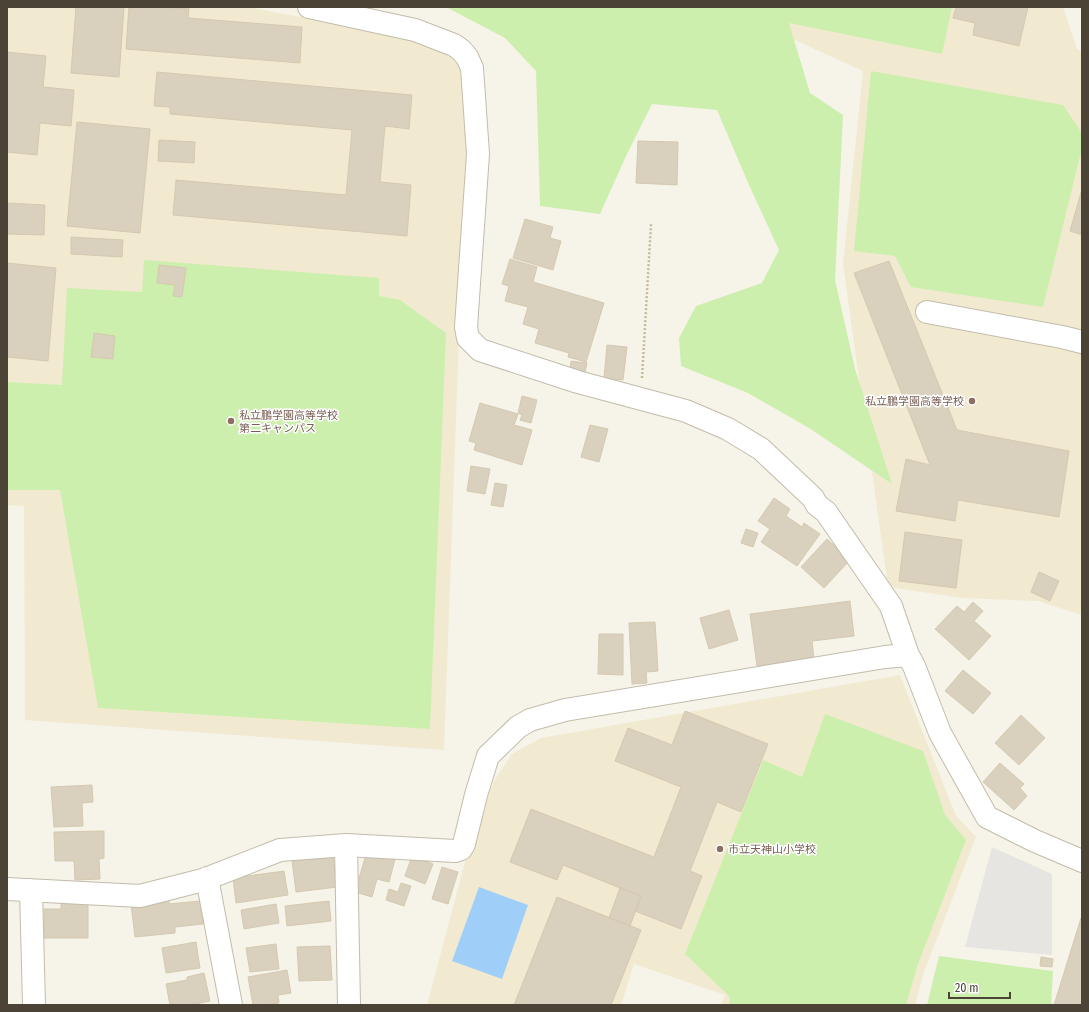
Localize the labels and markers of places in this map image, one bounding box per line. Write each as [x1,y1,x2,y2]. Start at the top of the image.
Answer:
place label: 私立鵬学園高等学校 [865,395,964,408]
marker: 私立鵬学園高等学校 [967,396,977,406]
place label: 私立鵬学園高等学校 第二キャンパス [239,409,338,435]
marker: 私立鵬学園高等学校 第二キャンパス [226,416,236,426]
place label: 市立天神山小学校 [728,843,816,856]
marker: 市立天神山小学校 [715,844,725,854]

